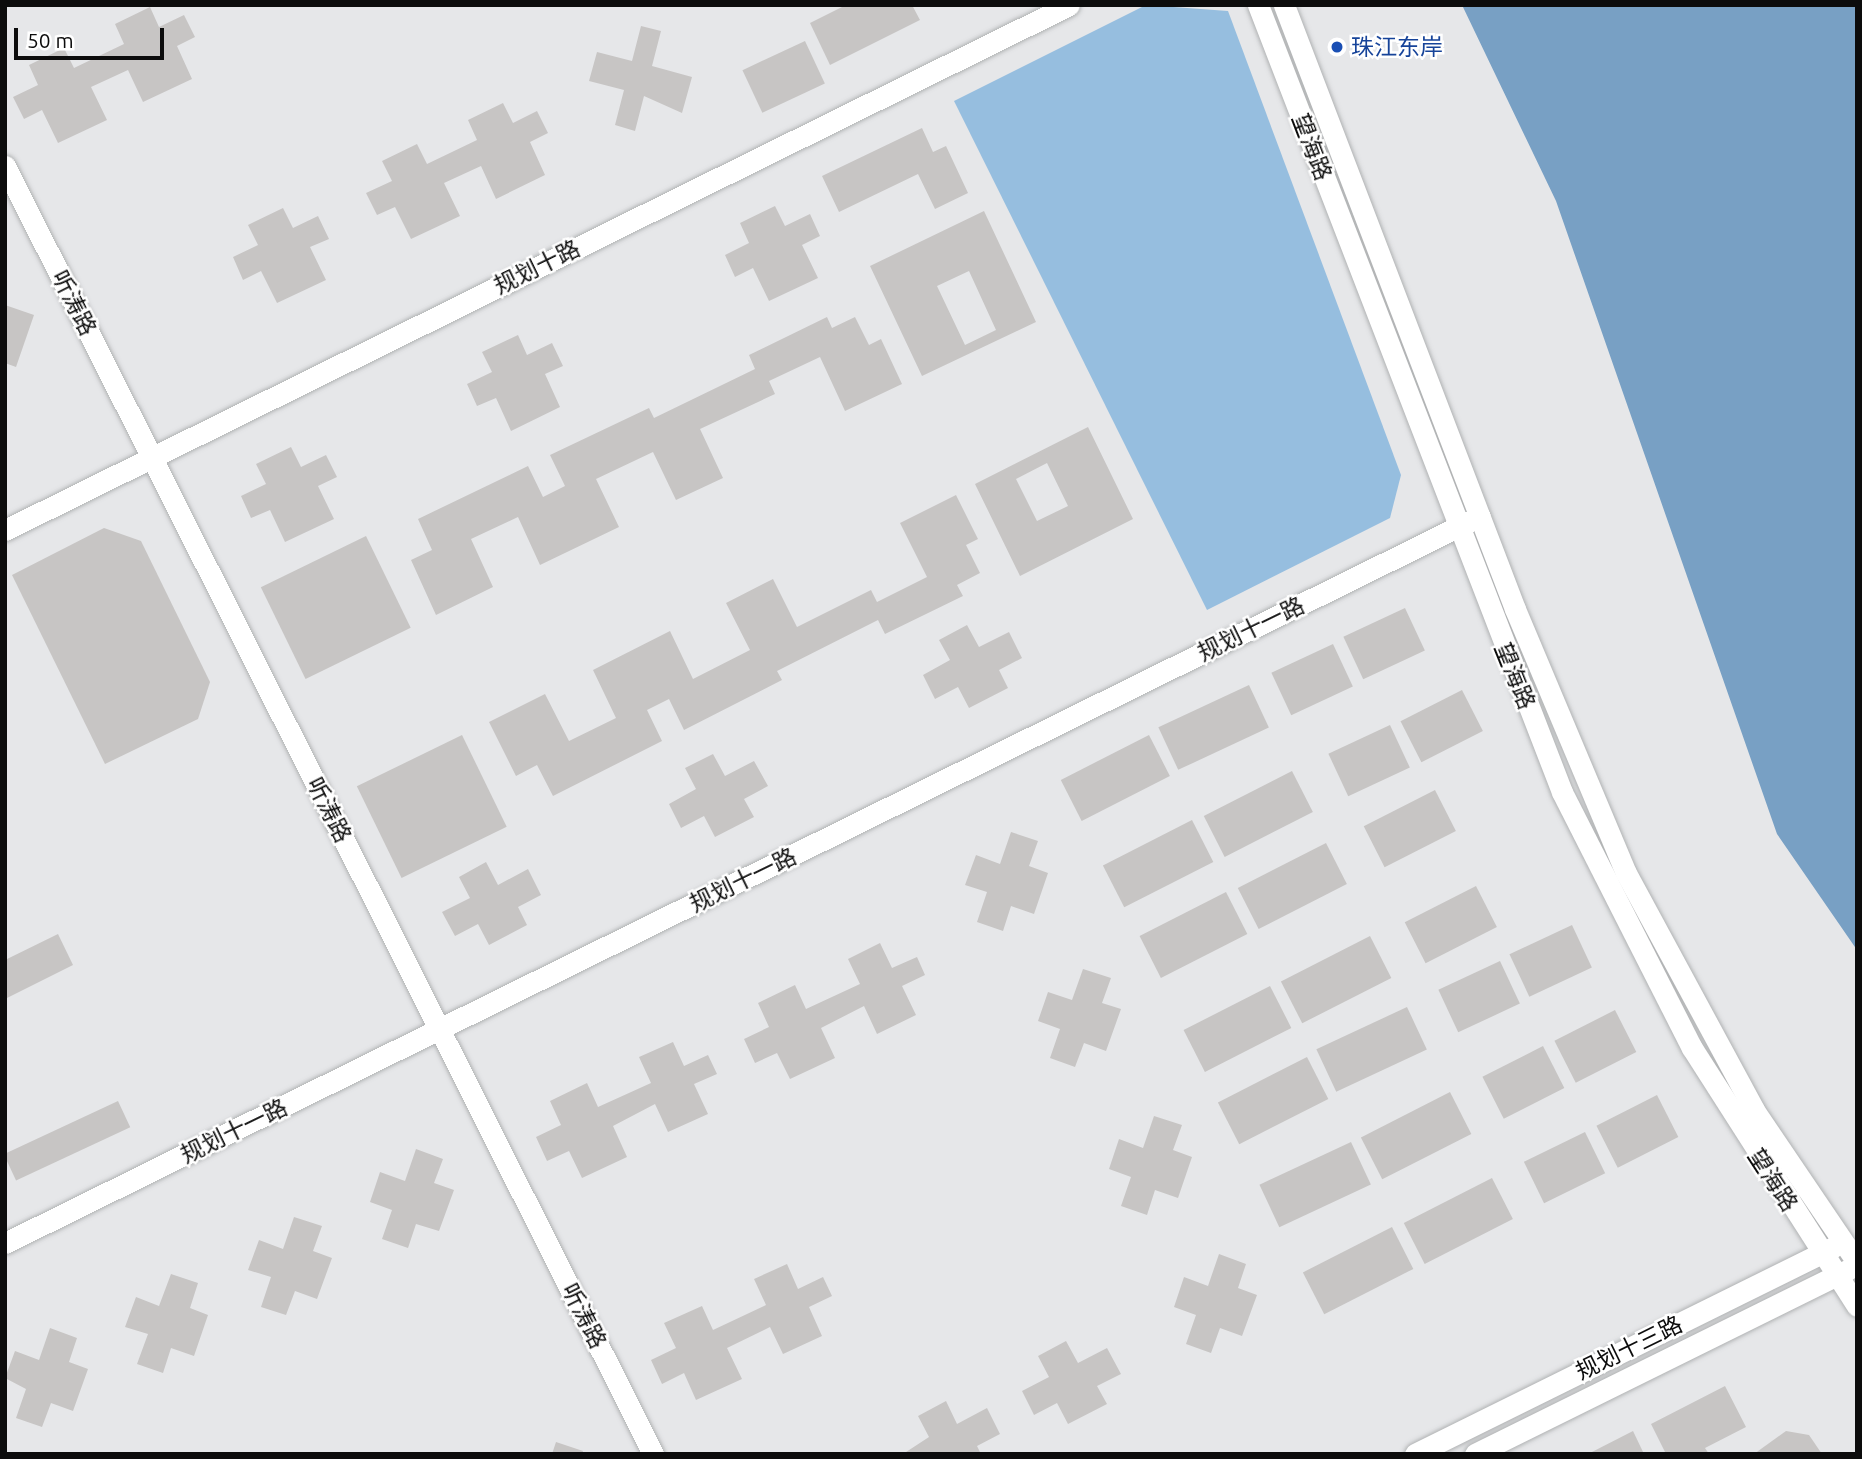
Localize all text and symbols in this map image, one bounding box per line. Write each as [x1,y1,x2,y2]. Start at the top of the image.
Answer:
scale bar [18,14,168,58]
text: 50 m [27,28,74,52]
place label: 珠江东岸 [1351,33,1443,61]
marker: 珠江东岸 [1329,39,1345,55]
street label: 望海路 [1287,110,1337,184]
street label: 规划十路 [490,234,584,300]
street label: 听涛路 [46,266,102,340]
street label: 规划十一路 [1193,591,1309,667]
street label: 望海路 [1489,639,1541,713]
street label: 听涛路 [301,773,357,847]
street label: 规划十一路 [685,842,801,918]
street label: 规划十一路 [176,1093,292,1169]
street label: 望海路 [1743,1144,1803,1216]
street label: 听涛路 [556,1279,612,1353]
street label: 规划十三路 [1571,1310,1687,1386]

